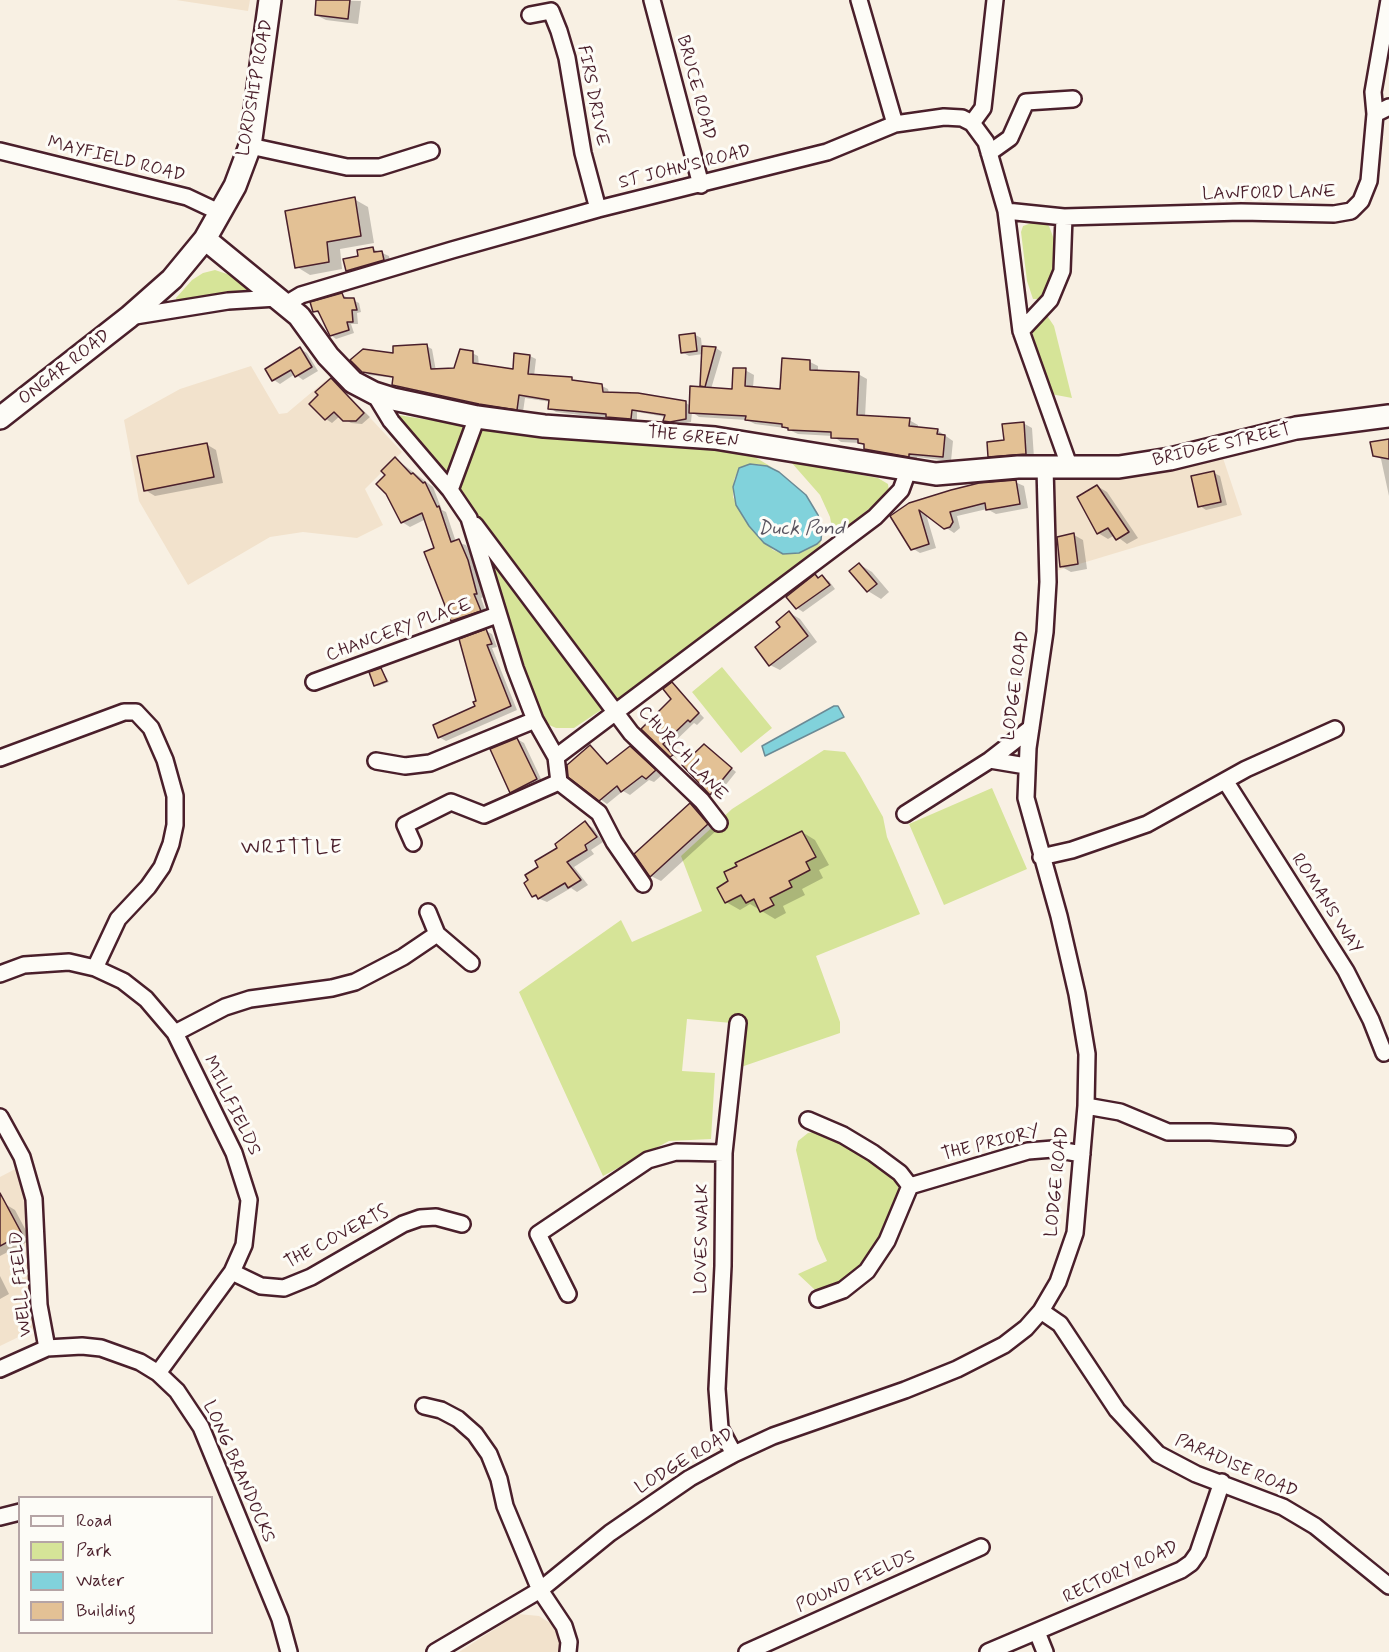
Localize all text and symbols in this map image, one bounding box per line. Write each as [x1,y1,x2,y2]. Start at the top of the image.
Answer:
street label: LORDSHIP ROAD [233,18,279,158]
street label: BRUCE ROAD [671,33,719,143]
street label: FIRS DRIVE [572,44,612,148]
street label: MAYFIELD ROAD [45,132,187,188]
street label: ST JOHN'S ROAD [617,141,753,195]
street label: LAWFORD LANE [1202,182,1336,206]
street label: ONGAR ROAD [15,325,115,411]
street label: BRIDGE STREET [1151,420,1293,472]
street label: THE GREEN [646,422,740,454]
water label: Duck Pond [757,518,845,542]
street label: CHANCERY PLACE [323,595,475,667]
street label: LODGE ROAD [999,630,1035,742]
street label: CHURCH LANE [633,702,731,806]
district label: WRITTLE [240,836,344,862]
street label: ROMANS WAY [1286,850,1366,958]
street label: MILLFIELDS [198,1053,264,1159]
street label: THE PRIORY [939,1121,1043,1167]
street label: LODGE ROAD [1041,1126,1075,1238]
street label: LOVES WALK [691,1184,715,1294]
street label: THE COVERTS [281,1201,393,1275]
street label: WELL FIELD [7,1230,37,1338]
street label: LONG BRANDOCKS [197,1398,279,1546]
street label: LODGE ROAD [632,1424,738,1500]
street label: PARADISE ROAD [1171,1430,1301,1504]
legend [18,1496,213,1634]
text: Road [76,1509,112,1533]
street label: RECTORY ROAD [1060,1537,1182,1609]
text: Park [76,1539,112,1563]
street label: POUND FIELDS [793,1546,919,1618]
text: Water [76,1569,124,1593]
text: Building [76,1599,136,1623]

